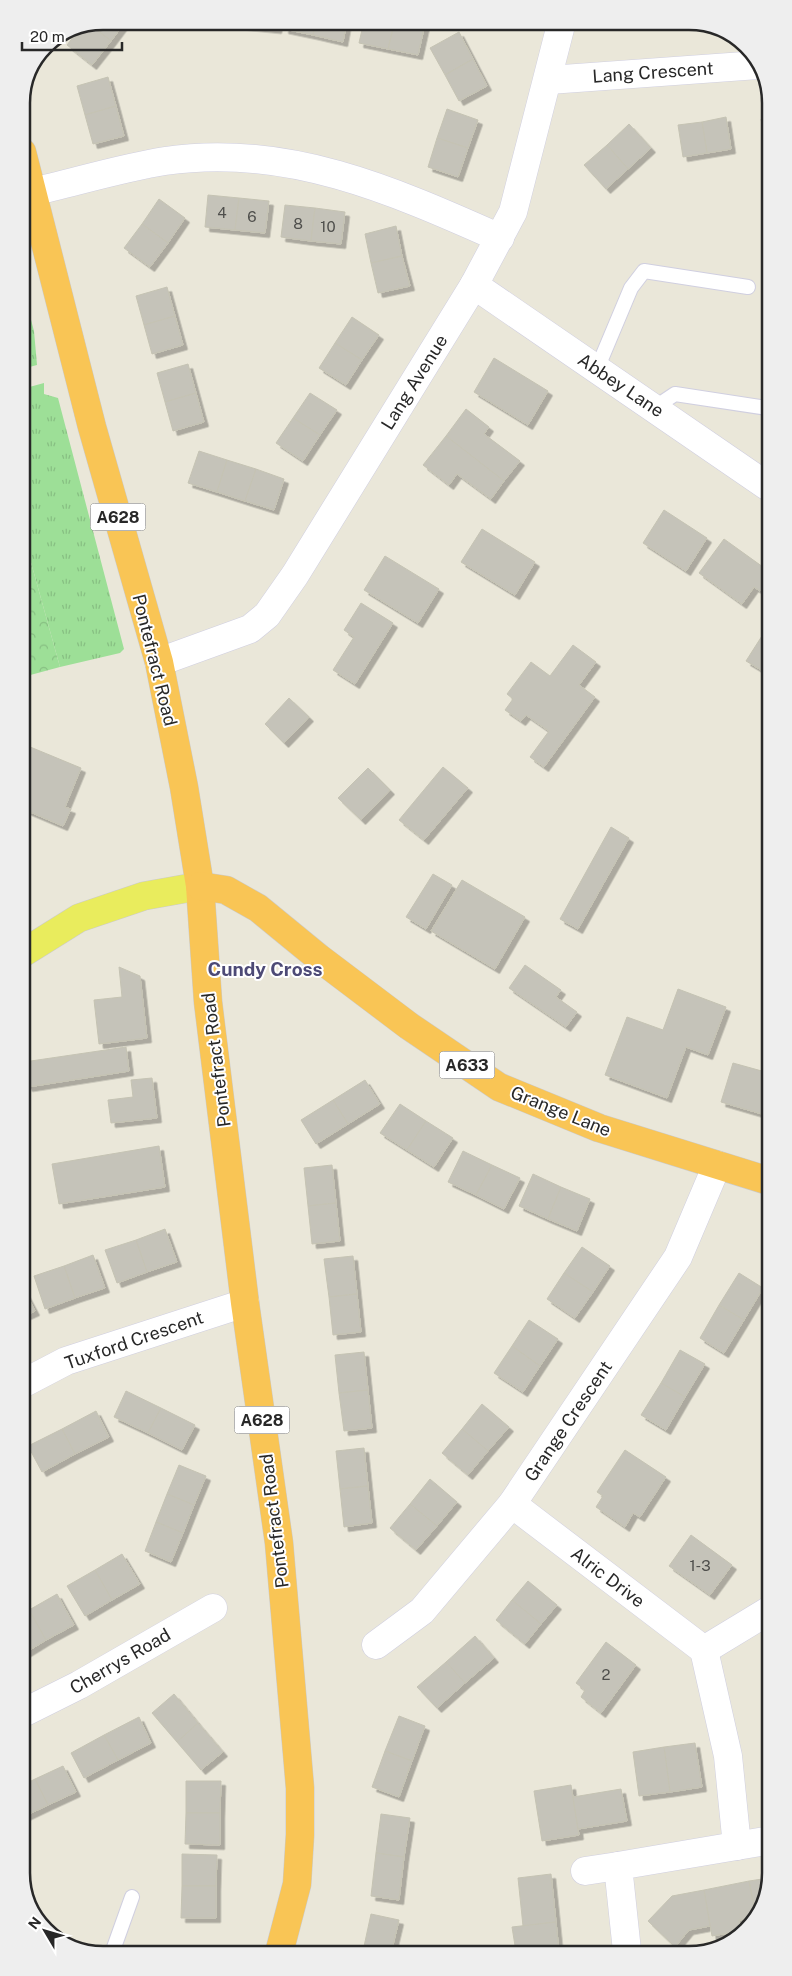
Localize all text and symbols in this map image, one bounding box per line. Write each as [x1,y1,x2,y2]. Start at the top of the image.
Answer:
scale bar [22,20,122,52]
text: 20 m [30,28,65,45]
street label: Lang Crescent [592,57,714,87]
house number: 4 [217,204,227,221]
house number: 6 [247,208,257,225]
house number: 8 [293,215,303,232]
house number: 10 [320,218,336,235]
street label: Lang Avenue [377,331,451,433]
street label: Abbey Lane [574,349,668,421]
road number: A628 [90,504,146,530]
street label: Pontefract Road [128,592,182,728]
district label: Cundy Cross [208,958,323,980]
street label: Pontefract Road [197,992,235,1128]
road number: A633 [440,1052,494,1078]
street label: Grange Lane [508,1081,614,1141]
street label: Tuxford Crescent [62,1306,206,1374]
street label: Grange Crescent [520,1357,616,1485]
road number: A628 [234,1406,290,1434]
street label: Pontefract Road [255,1453,293,1589]
street label: Alric Drive [567,1543,649,1611]
house number: 1-3 [689,1557,711,1574]
street label: Cherrys Road [66,1624,174,1698]
house number: 2 [602,1666,611,1683]
north arrow [20,1906,70,1956]
text: N [25,1914,44,1932]

